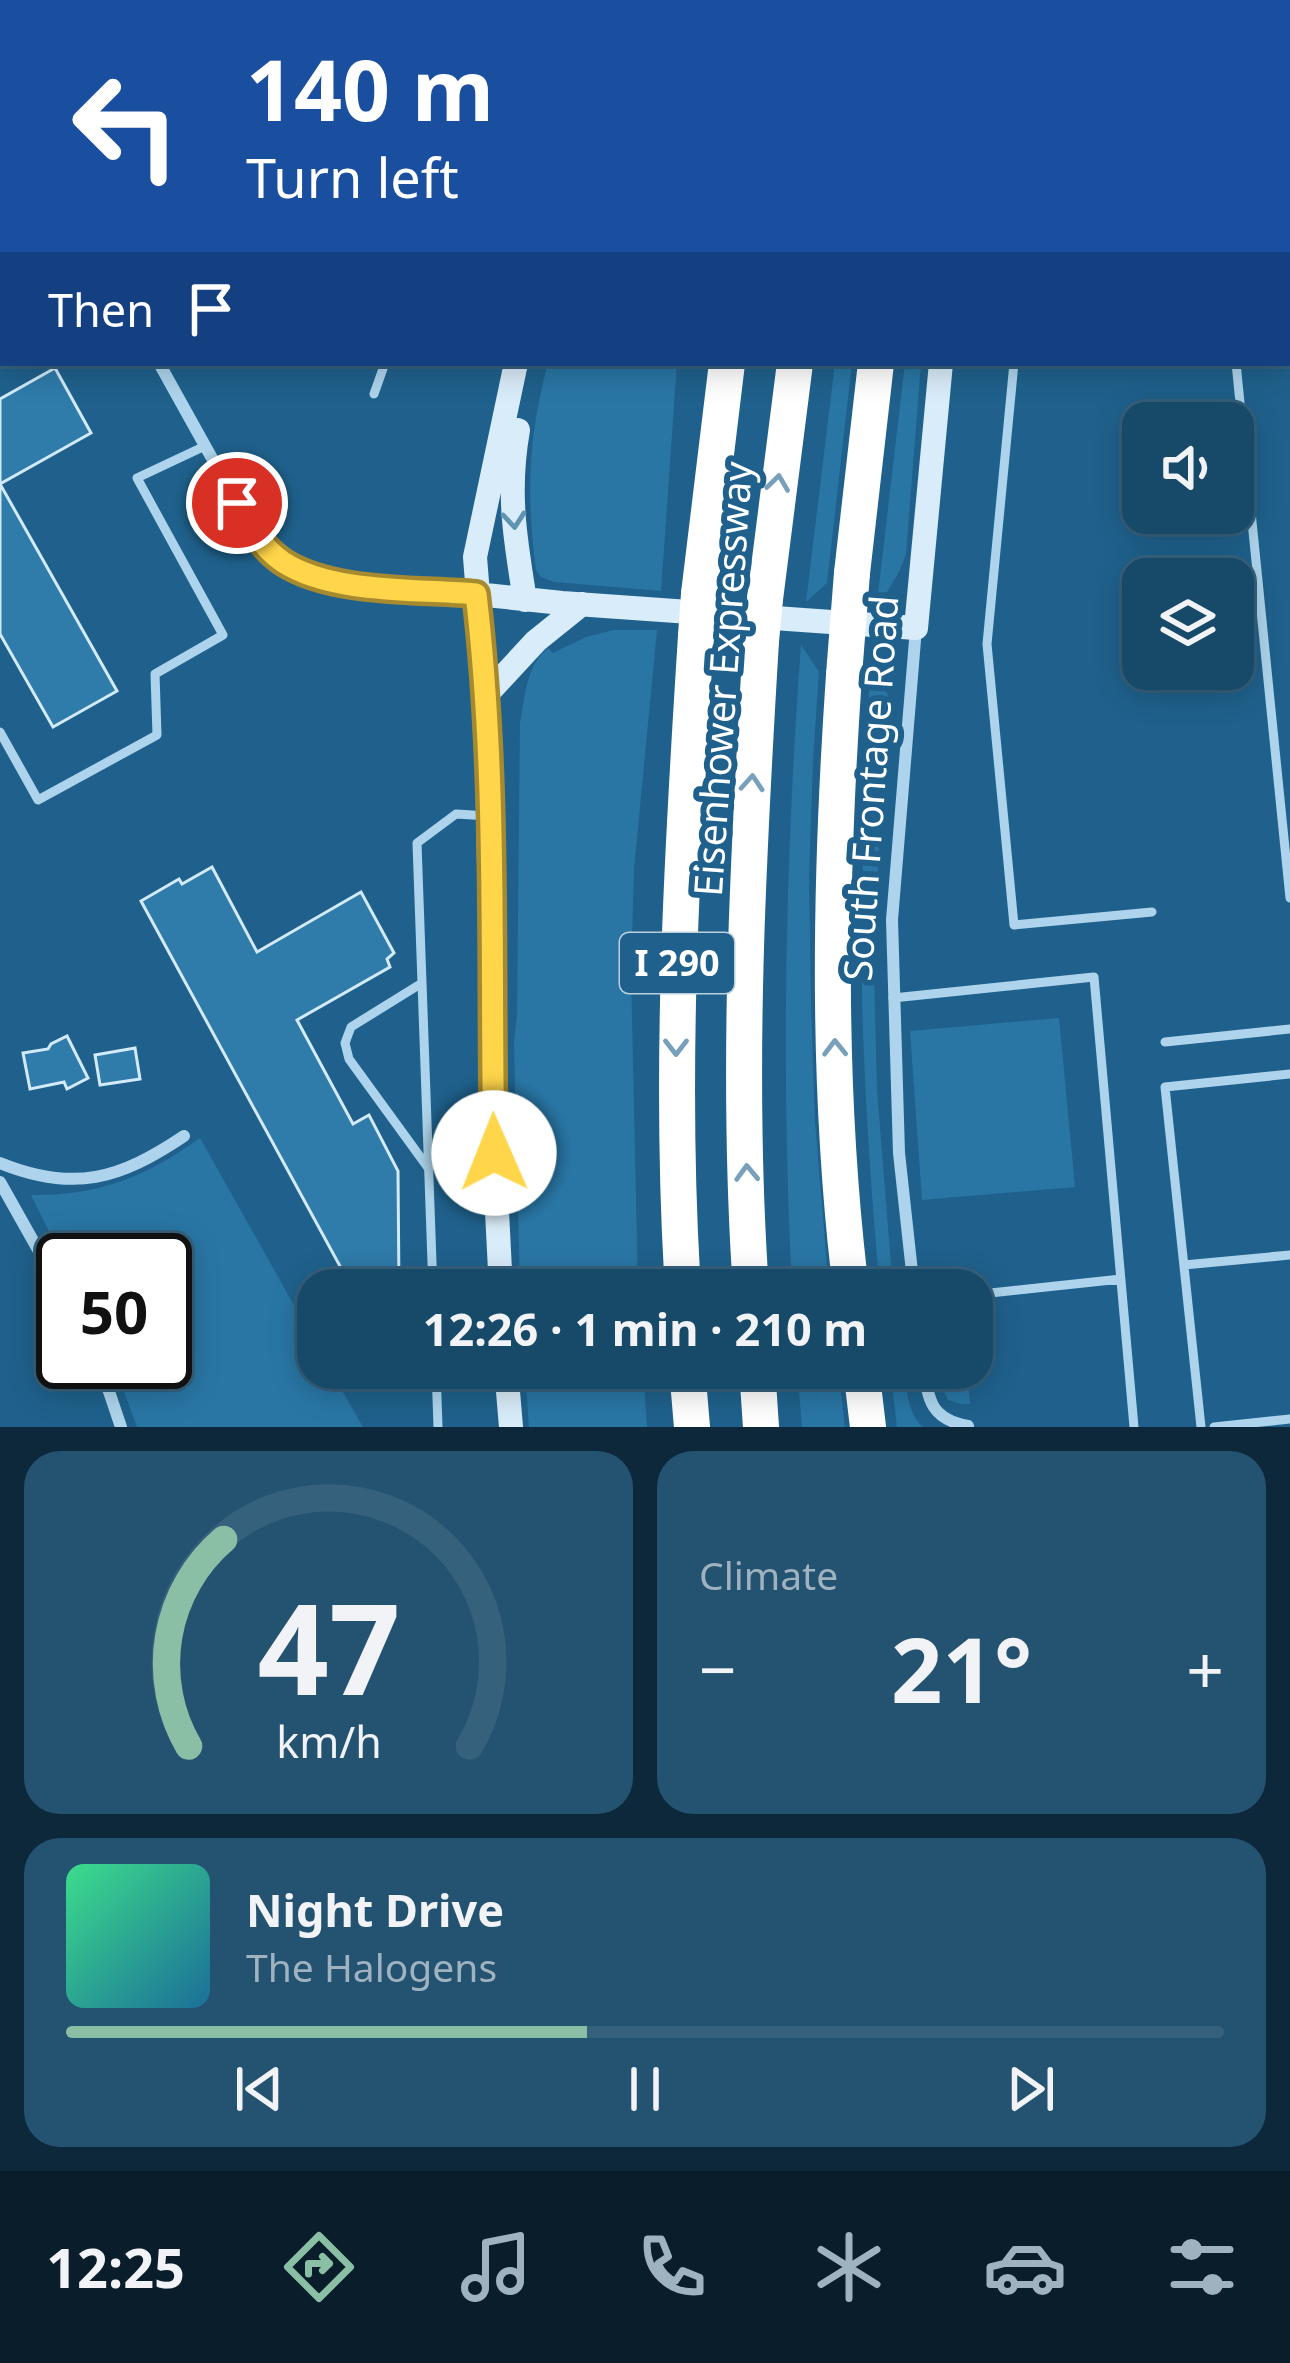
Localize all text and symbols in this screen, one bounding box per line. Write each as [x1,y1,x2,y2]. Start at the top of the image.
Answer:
text: 140 m [246,31,494,146]
icon: left [48,48,204,204]
text: Turn left [246,140,459,214]
icon: arrive [178,276,244,342]
text: Then [48,279,154,340]
map controls [1122,402,1254,690]
button: sound [1122,402,1254,534]
pin [186,452,288,554]
street label: Eisenhower Expressway [680,460,763,898]
icon: arrive [204,470,270,536]
one-way arrow [765,473,791,493]
one-way arrow [501,511,526,530]
button: layers [1122,558,1254,690]
street label: South Frontage Road [830,593,909,983]
one-way arrow [739,773,765,792]
road number: I 290 [620,933,734,993]
one-way arrow [664,1038,690,1057]
one-way arrow [822,1038,848,1057]
position arrow [431,1090,557,1216]
one-way arrow [734,1163,760,1182]
speed limit sign: 50 [36,1233,192,1389]
text: 12:26 · 1 min · 210 m [423,1298,867,1359]
text: Climate [699,1548,838,1601]
text: 47 [257,1562,400,1732]
text: 21° [891,1607,1032,1729]
text: − [699,1623,737,1713]
text: + [1186,1623,1224,1713]
text: km/h [276,1711,381,1770]
text: Night Drive [246,1879,504,1940]
text: The Halogens [246,1940,497,1993]
icon: previous [226,2056,292,2122]
icon: pause [612,2056,678,2122]
icon: next [998,2056,1064,2122]
icon: directions [277,2225,361,2309]
icon: music [454,2225,538,2309]
icon: phone [630,2225,714,2309]
icon: climate [807,2225,891,2309]
icon: car [983,2225,1067,2309]
icon: filters [1160,2225,1244,2309]
text: 12:25 [46,2230,185,2304]

